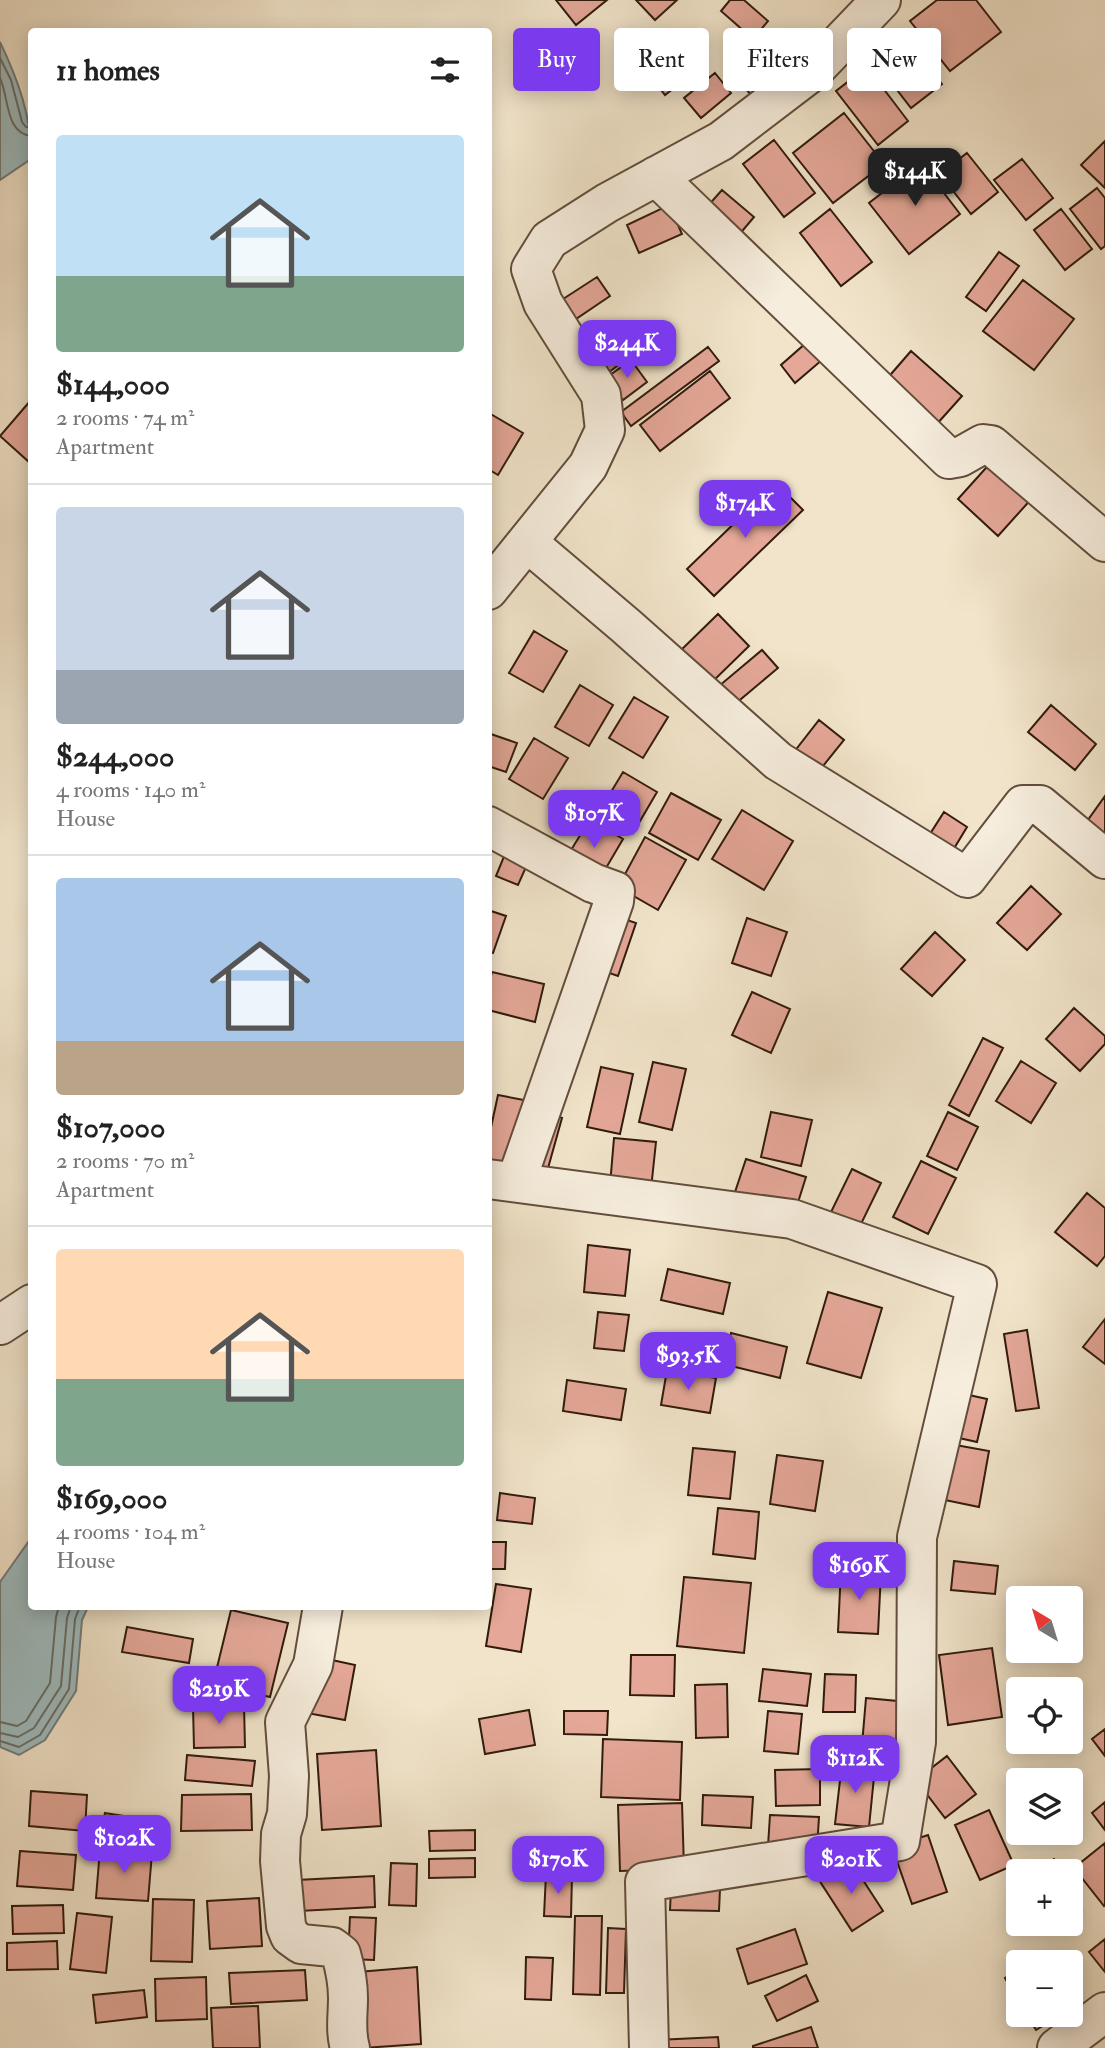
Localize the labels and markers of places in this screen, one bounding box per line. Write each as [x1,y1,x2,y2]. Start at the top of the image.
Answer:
pin: $144K [866,148,964,208]
pin: $244K [578,320,676,380]
pin: $174K [696,480,794,540]
pin: $107K [545,790,643,850]
pin: $93.5K [631,1332,745,1392]
pin: $169K [810,1542,908,1602]
pin: $219K [170,1666,268,1726]
pin: $112K [806,1736,904,1795]
pin: $102K [75,1815,173,1875]
pin: $170K [509,1836,607,1896]
pin: $201K [802,1836,900,1896]

